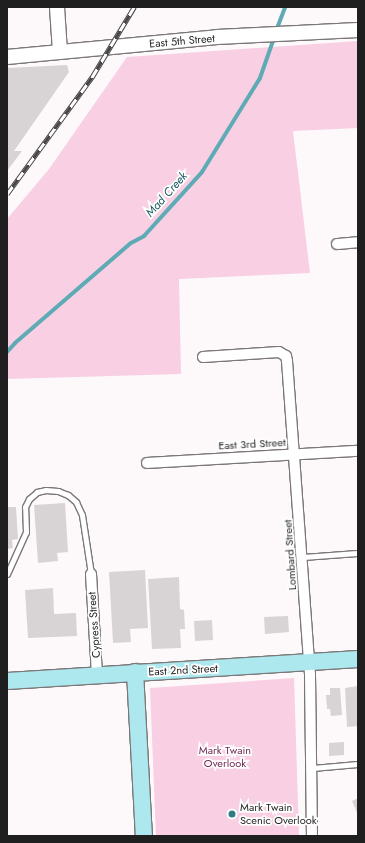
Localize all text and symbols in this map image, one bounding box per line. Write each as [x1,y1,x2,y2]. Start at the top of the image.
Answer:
street label: East 5th Street [149,32,215,50]
water label: Mad Creek [143,170,191,220]
street label: East 3rd Street [218,436,286,452]
street label: Lombard Street [281,519,299,591]
street label: Cypress Street [85,591,103,659]
street label: East 2nd Street [148,662,218,678]
park label: Mark Twain Overlook [199,744,251,770]
place label: Mark Twain Scenic Overlook [240,801,316,827]
marker: Mark Twain Scenic Overlook [227,809,237,819]

